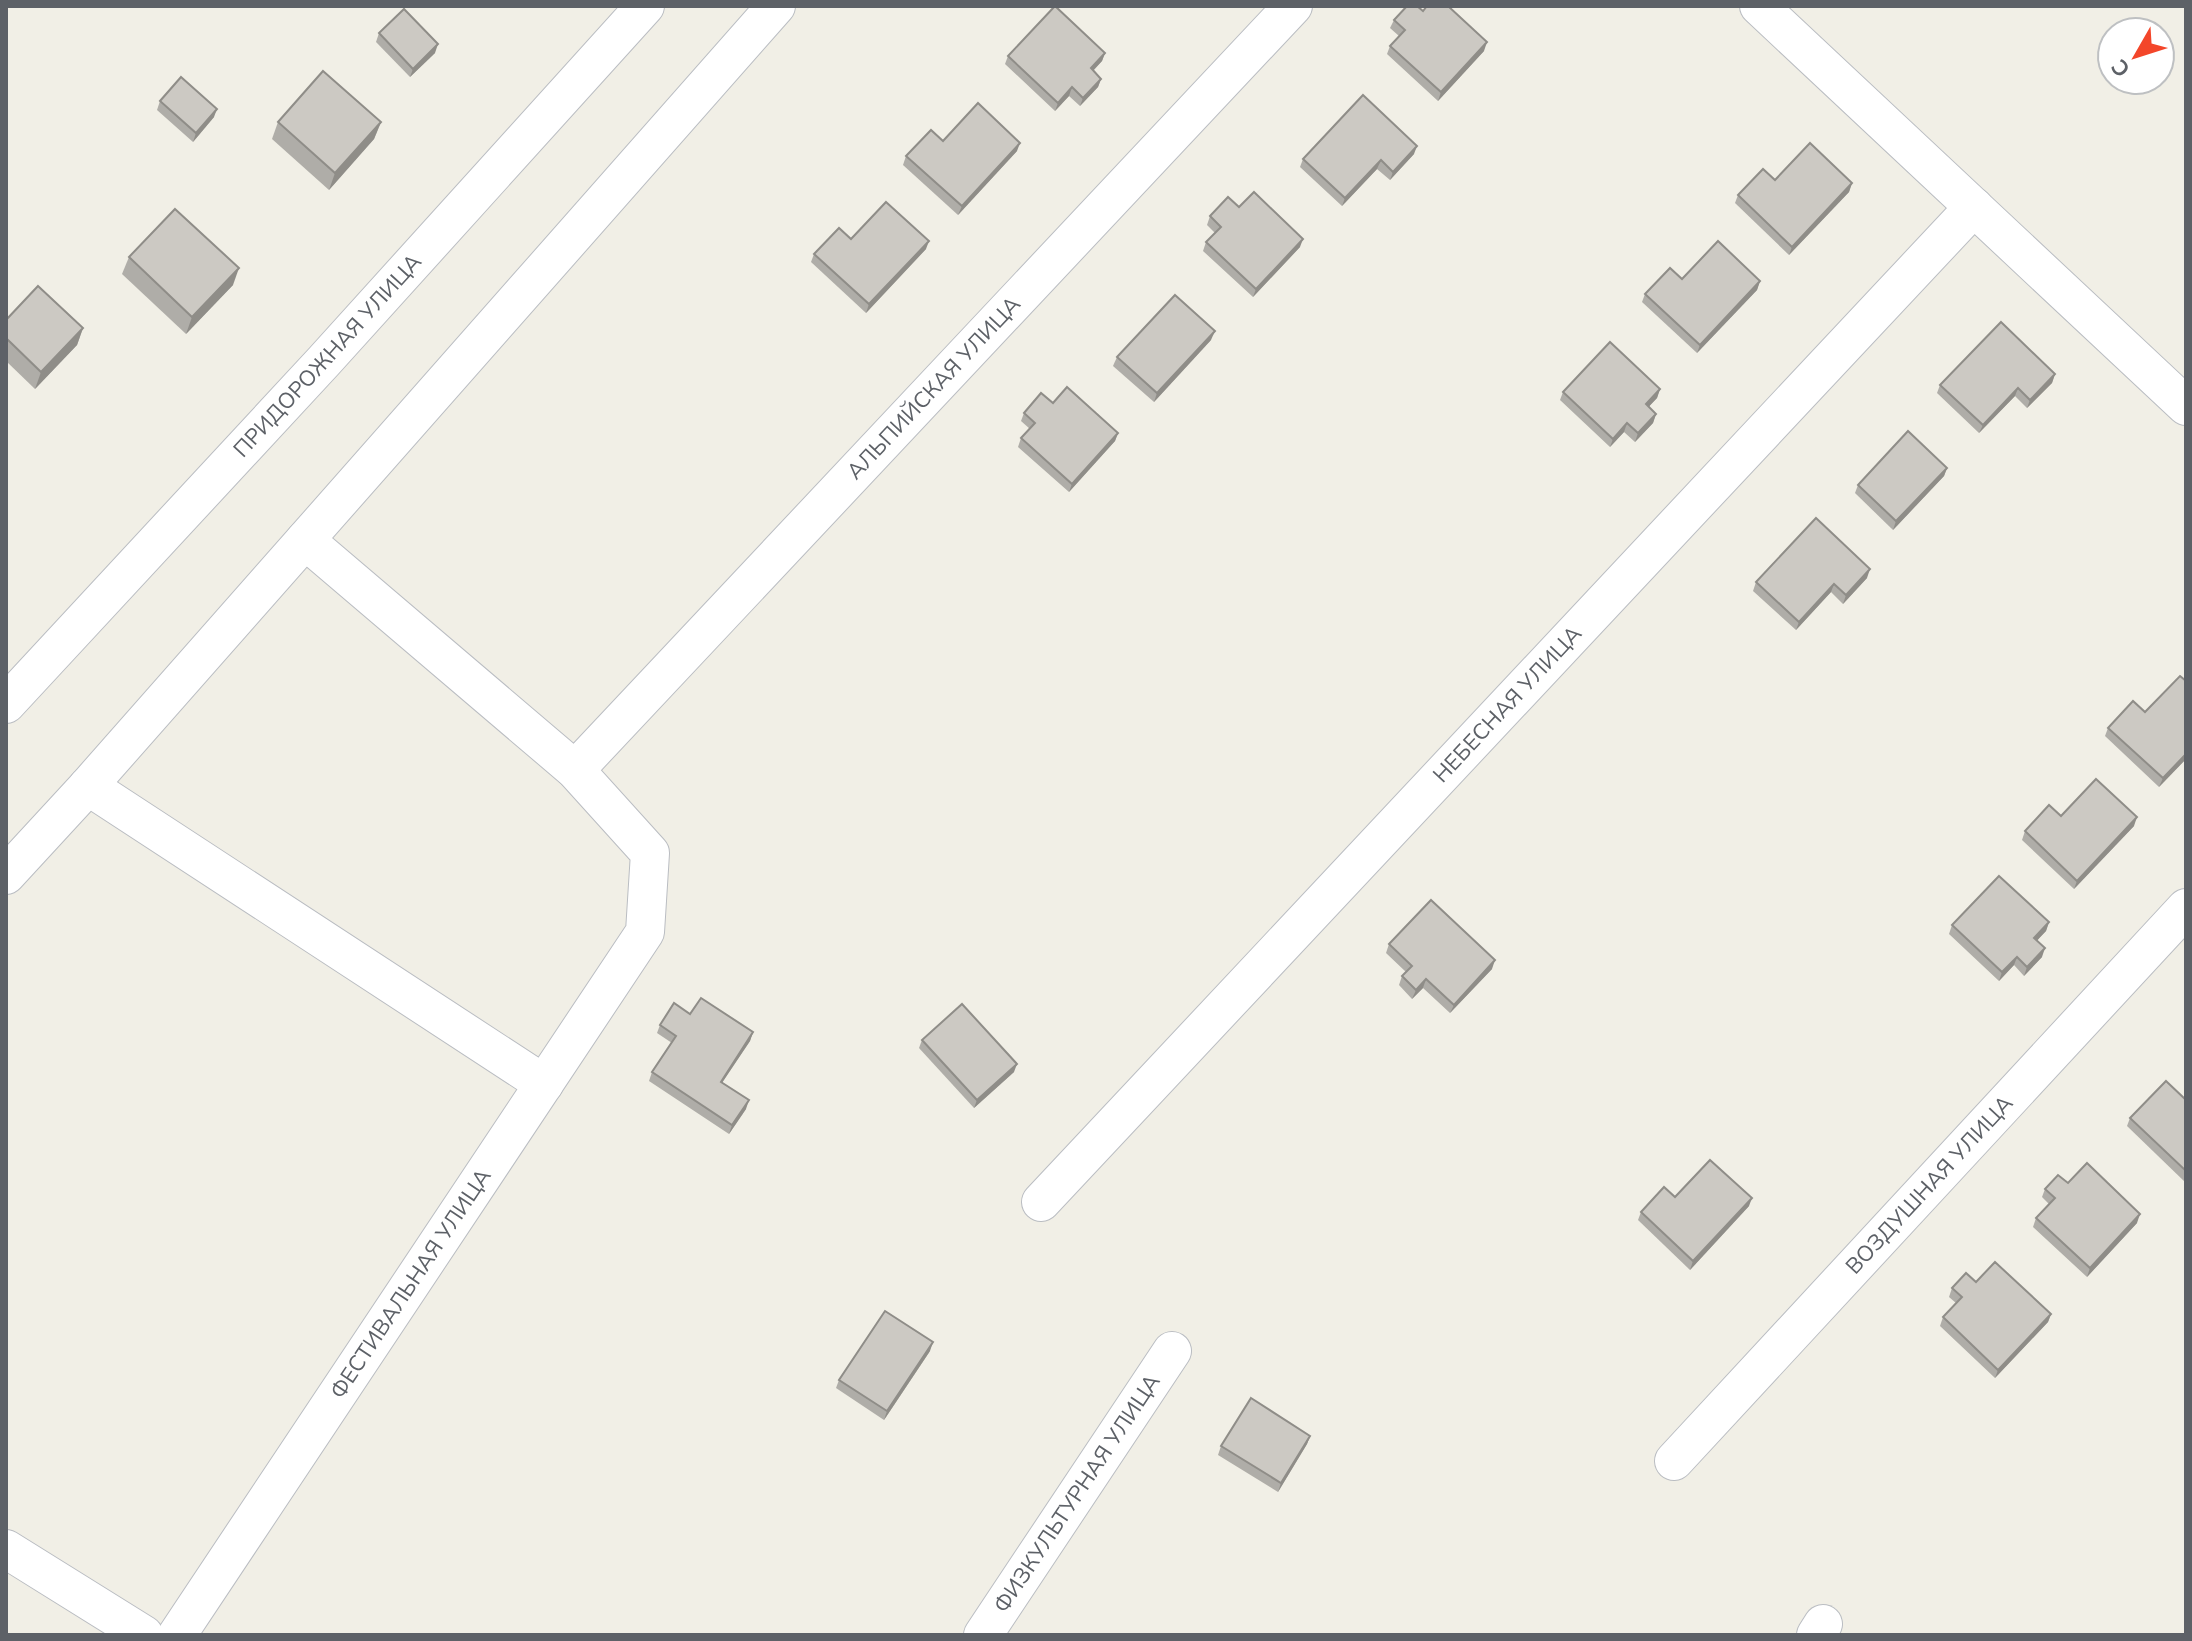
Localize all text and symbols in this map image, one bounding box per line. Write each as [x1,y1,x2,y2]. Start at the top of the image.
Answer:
north arrow [2096,16,2176,96]
text: С [2105,53,2138,83]
street label: ПРИДОРОЖНАЯ УЛИЦА [227,248,429,464]
street label: АЛЬПИЙСКАЯ УЛИЦА [840,290,1027,486]
street label: НЕБЕСНАЯ УЛИЦА [1426,619,1589,790]
street label: ВОЗДУШНАЯ УЛИЦА [1839,1089,2020,1281]
street label: ФЕСТИВАЛЬНАЯ УЛИЦА [323,1163,498,1405]
street label: ФИЗКУЛЬТУРНАЯ УЛИЦА [987,1368,1167,1619]

